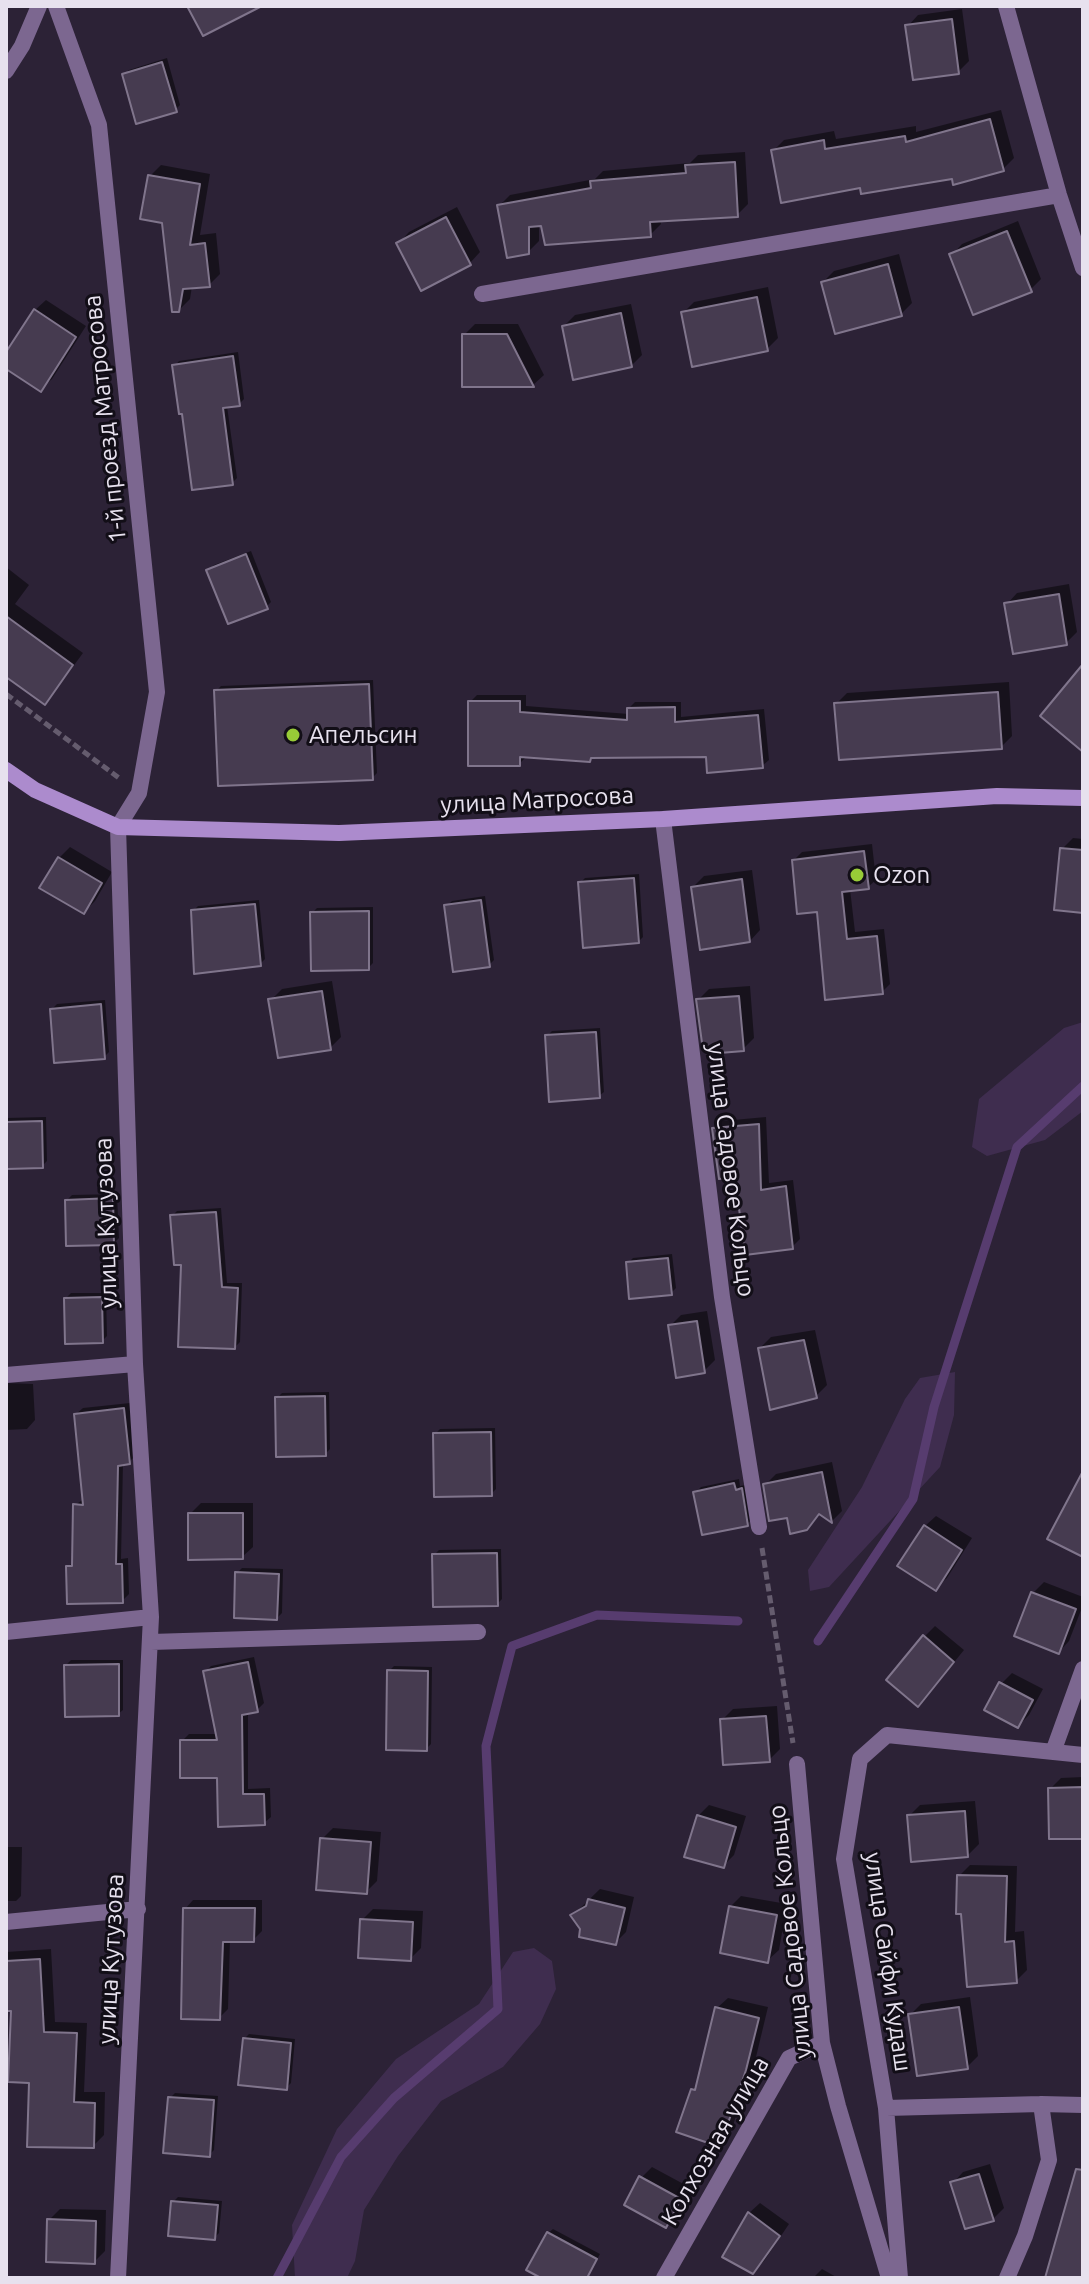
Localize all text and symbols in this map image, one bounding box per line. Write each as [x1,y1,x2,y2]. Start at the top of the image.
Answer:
street label: 1-й проезд Матросова [78,294,132,544]
place label: Апельсин [309,721,417,749]
marker: Апельсин [284,726,302,744]
street label: улица Матросова [439,781,635,819]
place label: Ozon [873,861,930,889]
marker: Ozon [848,866,866,884]
street label: улица Садовое Кольцо [701,1042,761,1298]
street label: улица Кутузова [89,1137,123,1309]
street label: улица Садовое Кольцо [762,1804,818,2060]
street label: улица Сайфи Кудаш [858,1850,918,2074]
street label: улица Кутузова [92,1873,130,2045]
street label: Колхозная улица [655,2052,775,2230]

